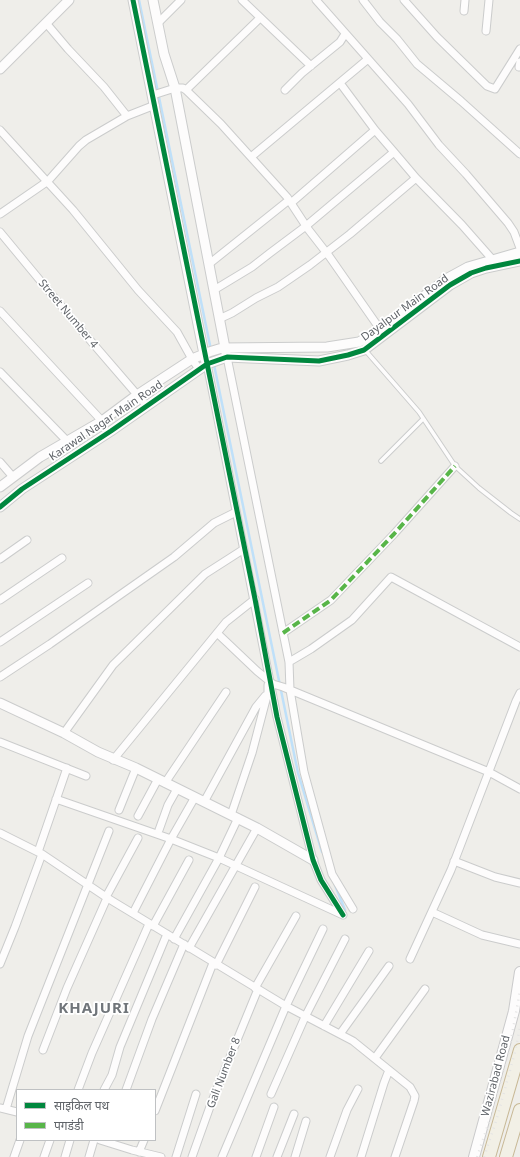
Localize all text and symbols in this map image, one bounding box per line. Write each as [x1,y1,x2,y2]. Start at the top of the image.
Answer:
street label: Dayalpur Main Road [359,272,451,344]
street label: Street Number 4 [35,277,101,351]
street label: Karawal Nagar Main Road [47,378,165,464]
district label: KHAJURI [58,1000,130,1018]
street label: Wazirabad Road [479,1034,513,1118]
street label: Gali Number 8 [204,1036,244,1110]
legend [16,1089,156,1141]
text: साइकिल पथ [54,1097,109,1114]
text: पगडंडी [54,1117,84,1134]

